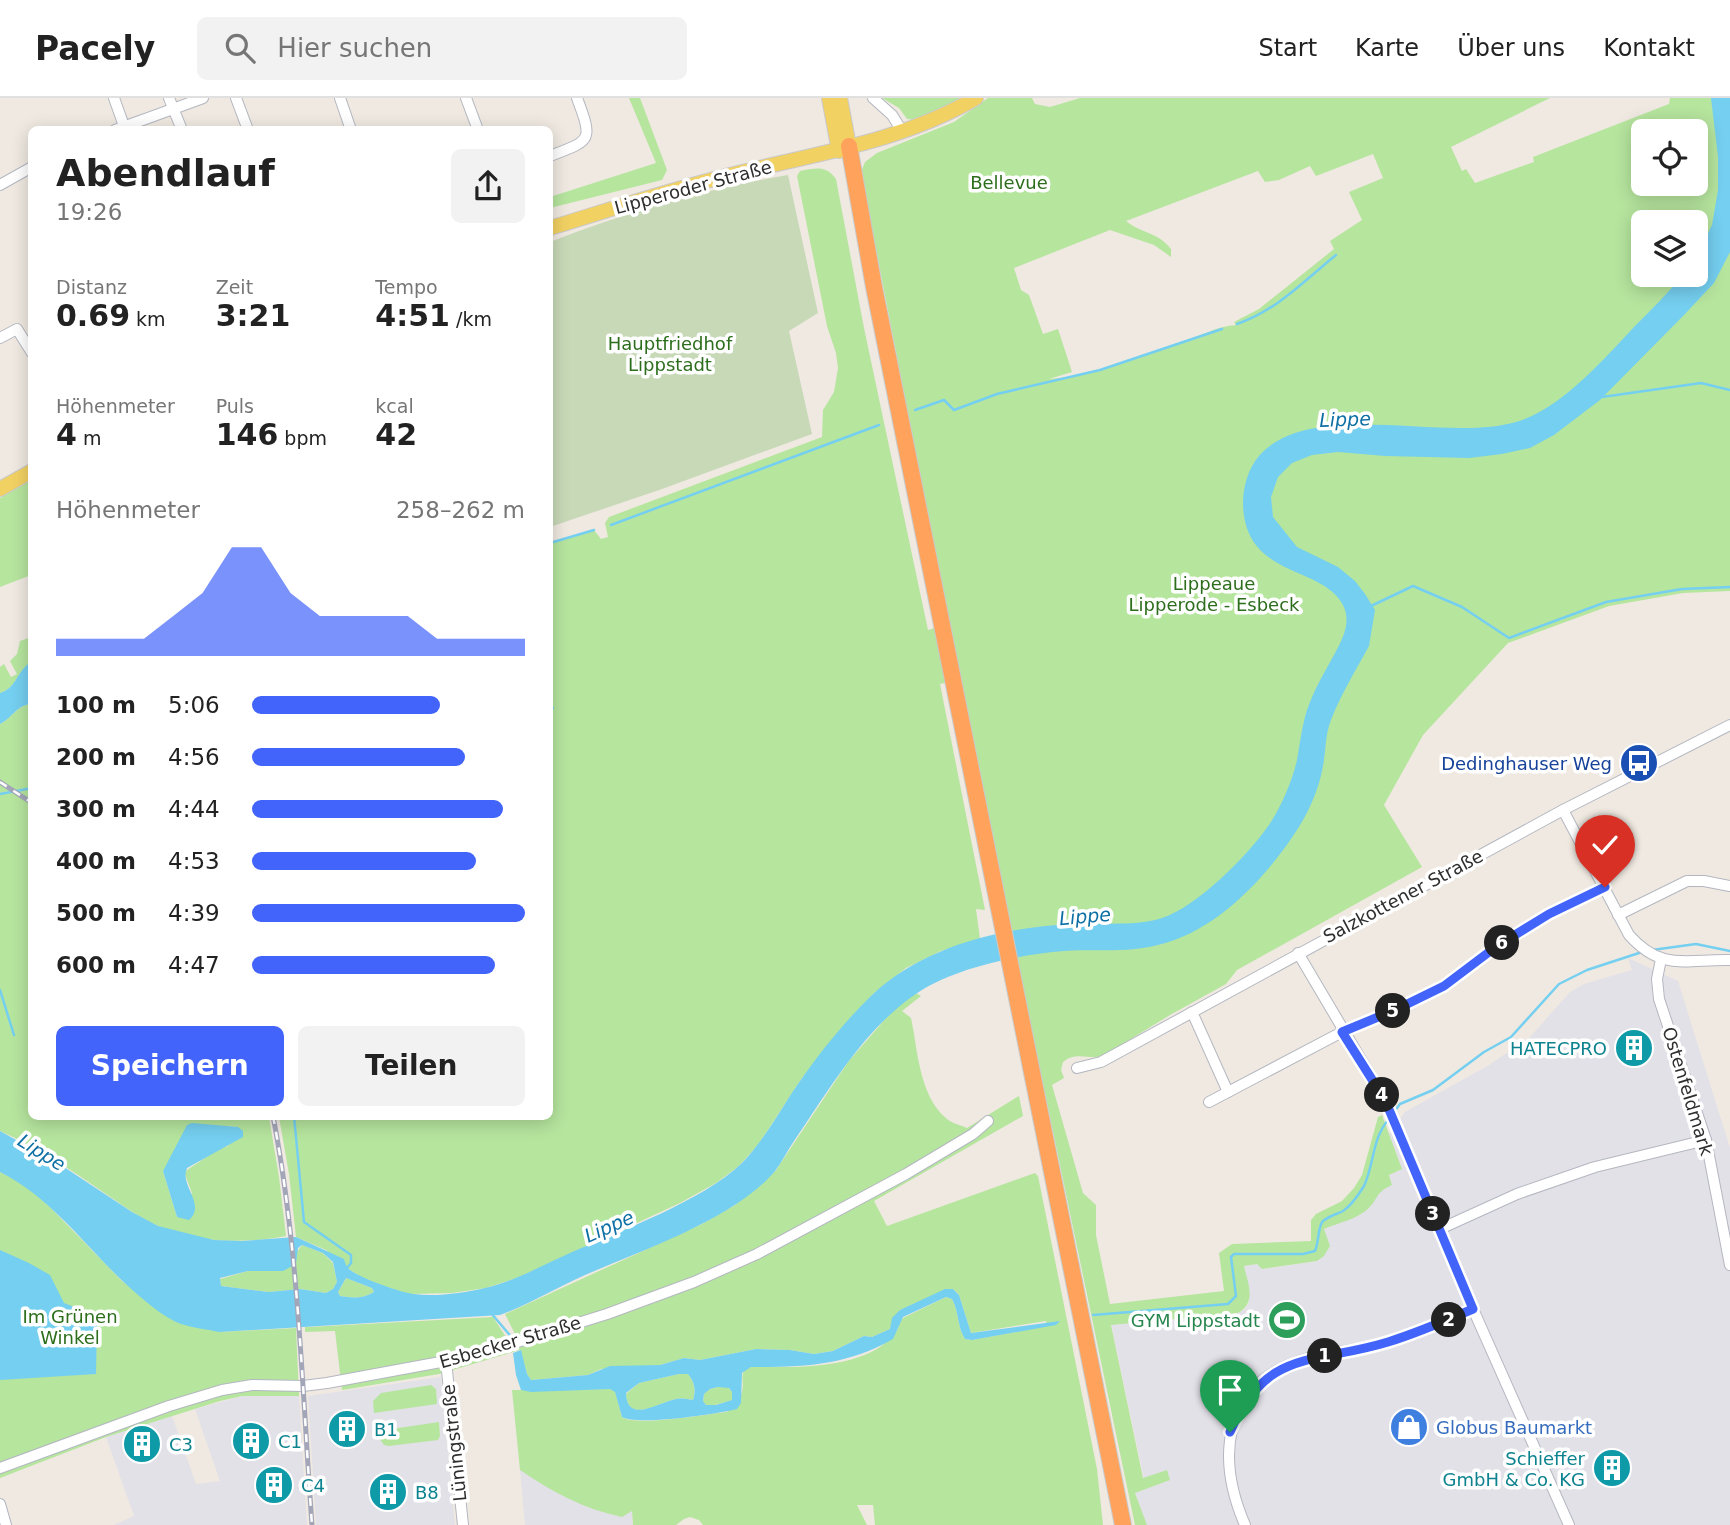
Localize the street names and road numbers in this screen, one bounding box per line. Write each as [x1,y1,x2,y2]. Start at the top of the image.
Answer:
street label: Lipperoder Straße [612,156,774,218]
street label: Salzkottener Straße [1320,845,1486,947]
street label: Ostenfeldmark [1658,1024,1718,1158]
street label: Esbecker Straße [437,1312,583,1372]
street label: Lüningstraße [437,1383,471,1503]

